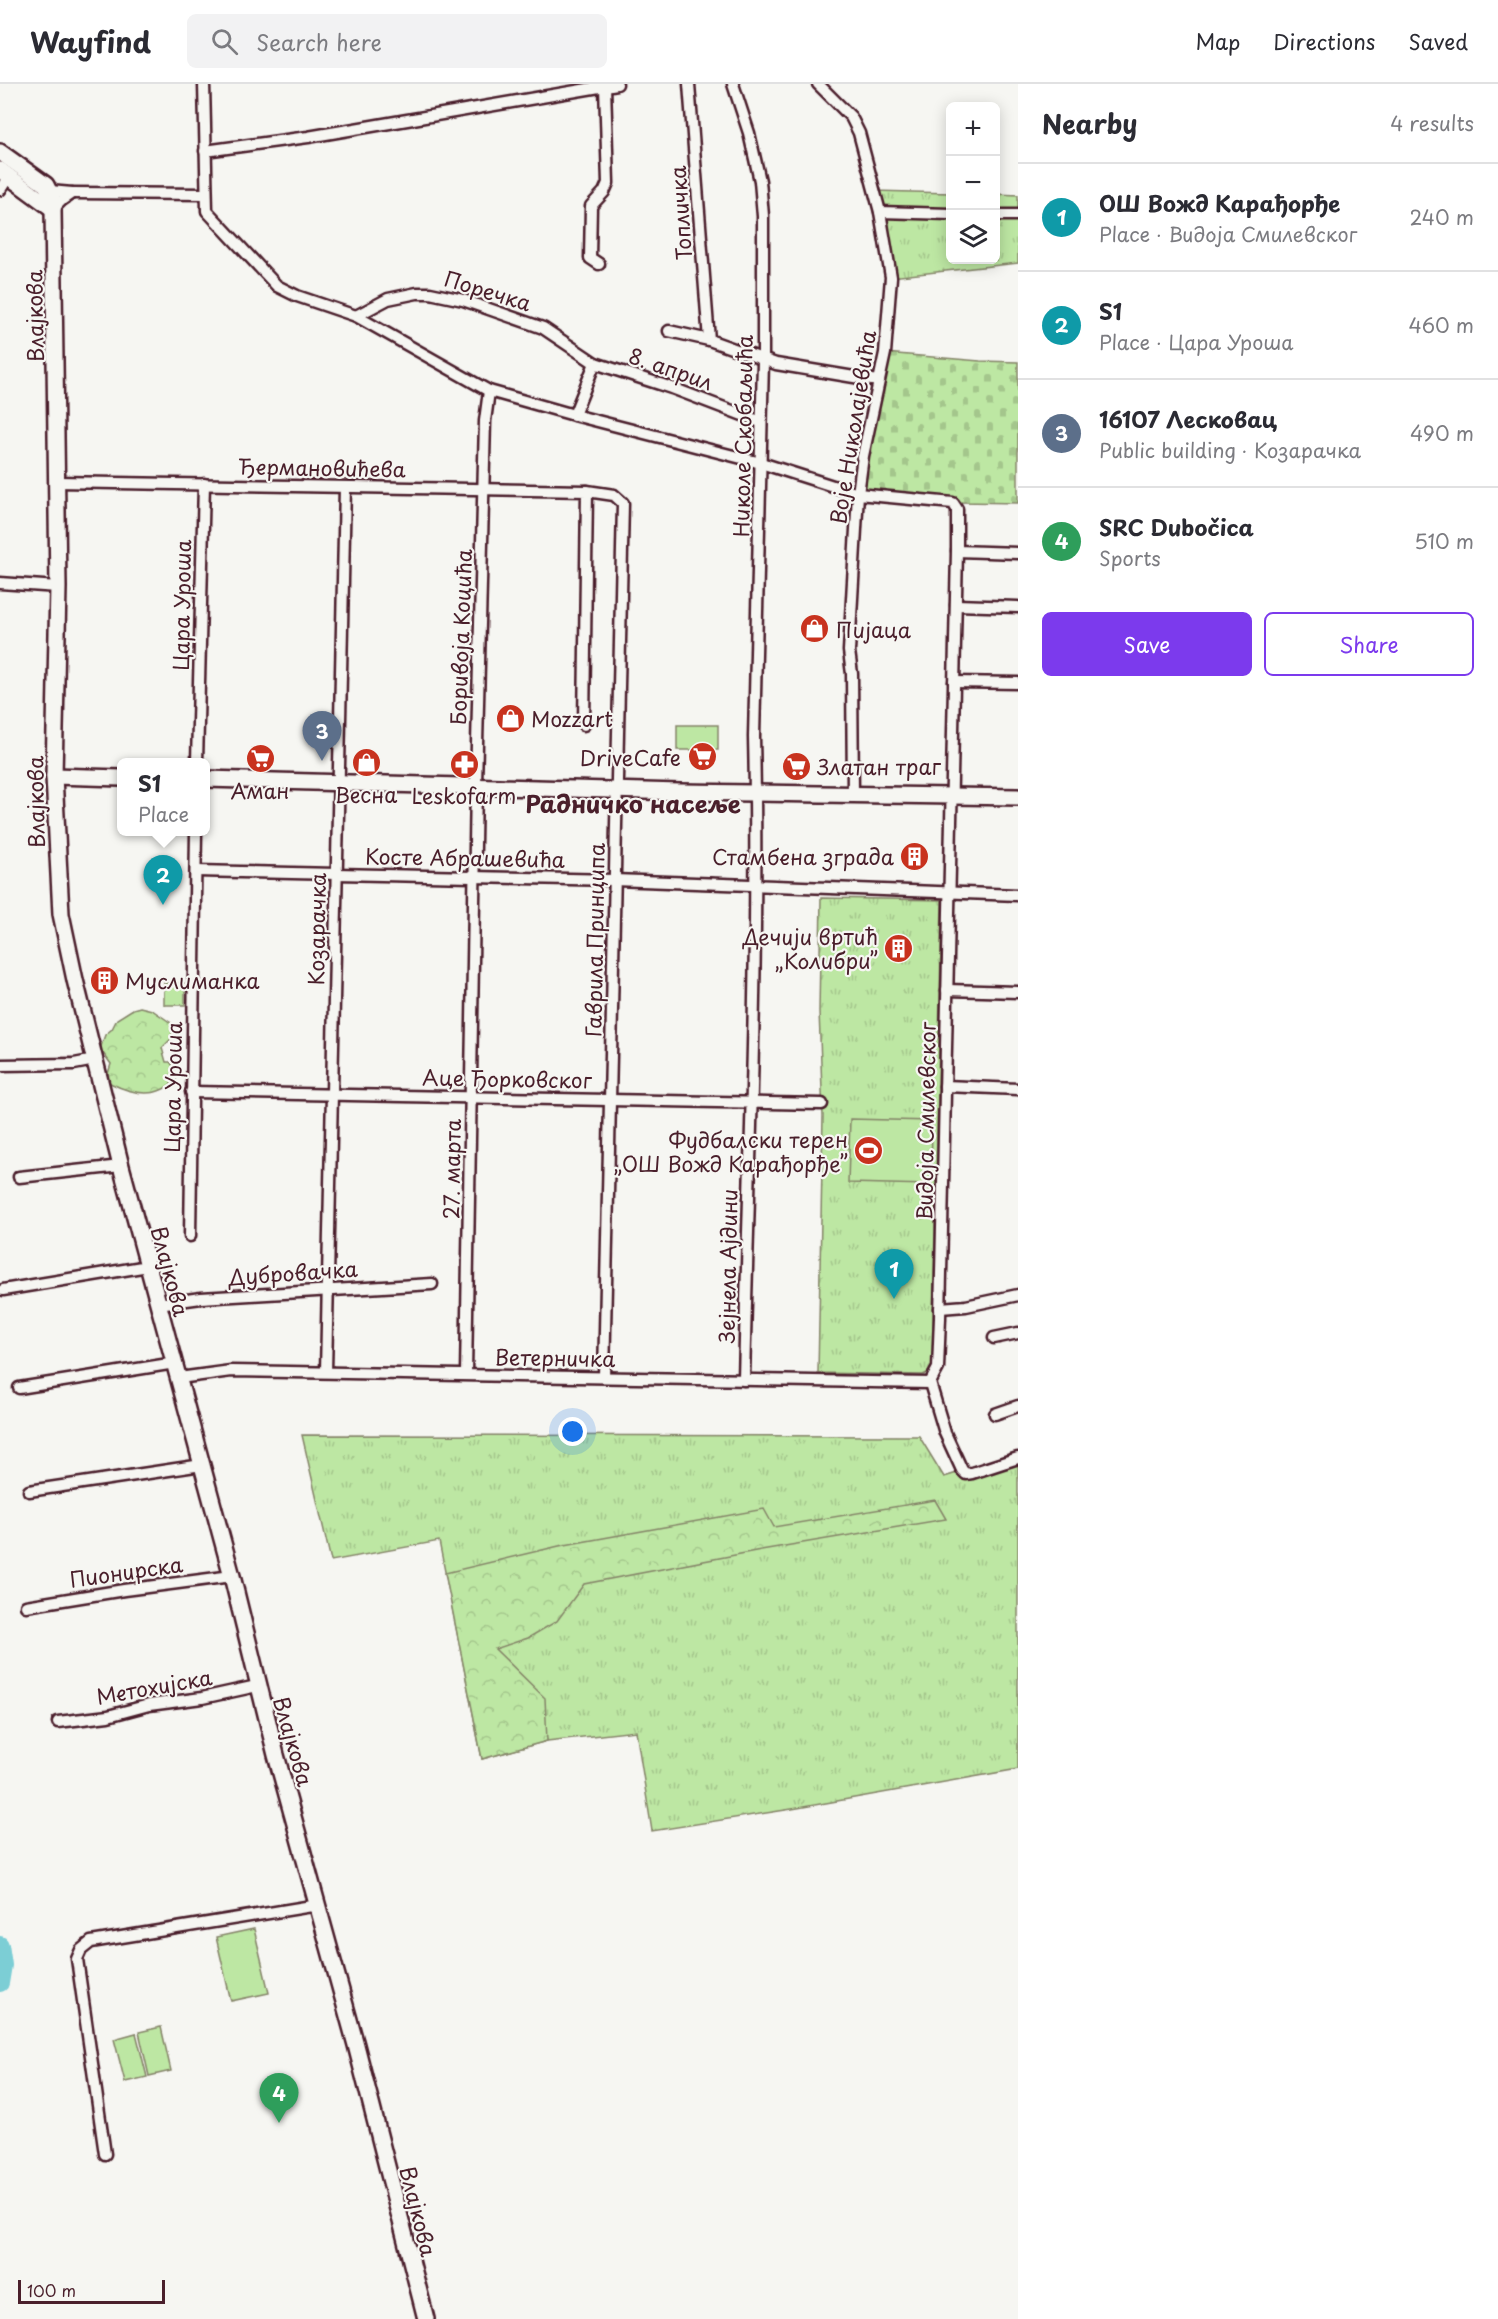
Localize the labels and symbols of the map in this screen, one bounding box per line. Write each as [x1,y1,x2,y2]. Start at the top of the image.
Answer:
street label: Топличка [661,164,699,261]
street label: Поречка [441,262,536,319]
street label: Влајкова [17,270,51,362]
street label: Воје Николајевића [821,327,883,526]
street label: Николе Скобаљића [724,334,760,537]
street label: 8. април [625,339,717,397]
street label: Ђермановићева [238,450,406,484]
street label: Цара Уроша [164,539,198,671]
street label: Боривоја Коцића [441,548,479,726]
shop icon: Пијаца [799,613,831,645]
place label: Пијаца [836,613,912,645]
shop icon: Mozzart [494,702,526,734]
place label: Mozzart [531,702,613,734]
pin: 3 [302,712,342,761]
place label: DriveCafe [580,741,681,773]
supermarket icon: DriveCafe [686,741,718,773]
supermarket icon: Аман [244,743,276,775]
shop icon: Весна [350,747,382,779]
pharmacy icon: Leskofarm [448,748,480,780]
supermarket icon: Златан траг [780,750,812,782]
place label: Златан траг [816,750,941,782]
street label: Влајкова [18,756,52,848]
place label: Аман [231,774,289,806]
place label: Весна [335,778,397,810]
place label: Leskofarm [412,779,516,811]
district label: Радничко насеље [525,785,741,821]
street label: Косте Абрашевића [365,839,566,875]
place label: Стамбена зграда [712,840,895,872]
building icon: Стамбена зграда [899,840,931,872]
street label: Гаврила Принципа [576,842,612,1037]
pin: 2 [144,856,182,905]
street label: Козарачка [299,872,333,986]
place label: Дечији вртић „Колибри” [742,920,878,976]
building icon: Дечији вртић „Колибри” [883,932,915,964]
building icon: Муслиманка [88,964,120,996]
place label: Муслиманка [125,964,260,996]
street label: Цара Уроша [155,1021,189,1153]
street label: Видоја Смилевског [907,1021,943,1220]
street label: Аце Ђорковског [422,1061,593,1095]
street label: 27. марта [434,1118,468,1220]
place label: Фудбалски терен „ОШ Вожд Карађорђе” [614,1123,848,1179]
sports icon: Фудбалски терен „ОШ Вожд Карађорђе” [853,1135,885,1167]
street label: Зејнела Ајдини [710,1188,744,1344]
street label: Влајкова [144,1222,198,1320]
pin: 1 [874,1250,914,1299]
street label: Дубровачка [226,1251,359,1293]
street label: Ветерничка [494,1340,616,1374]
your location [558,1417,587,1446]
street label: Пионирска [67,1547,185,1595]
street label: Метохијска [94,1660,214,1712]
street label: Влајкова [266,1692,322,1790]
pin: 4 [260,2074,298,2123]
street label: Влајкова [392,2162,446,2260]
scale bar [18,2277,165,2304]

